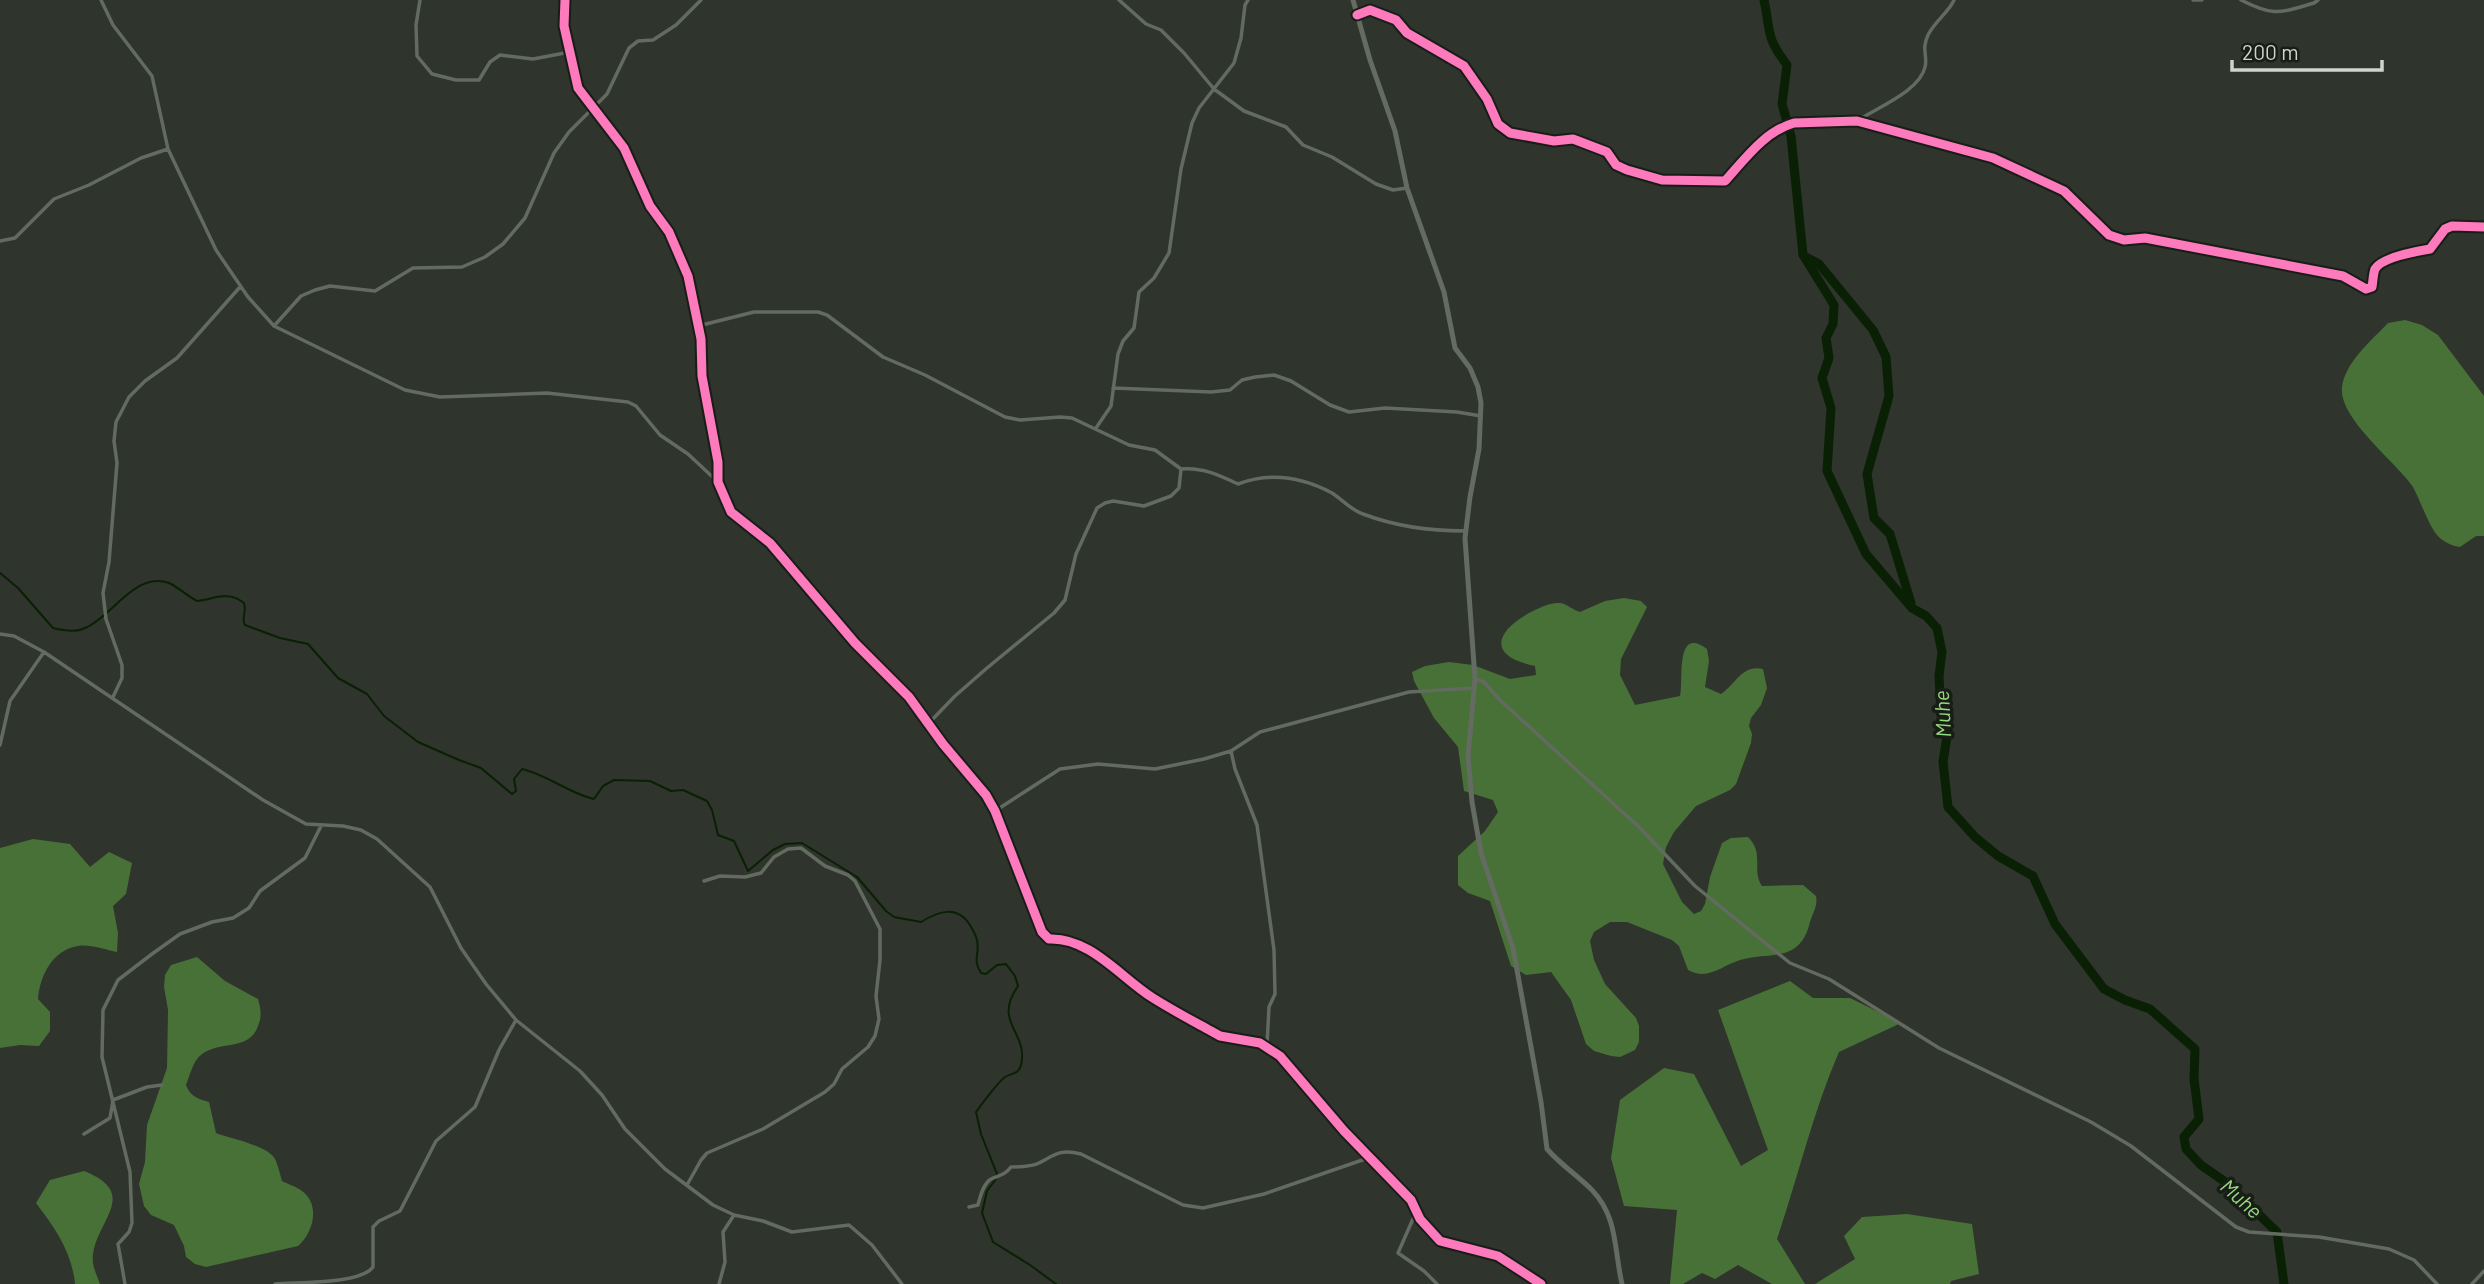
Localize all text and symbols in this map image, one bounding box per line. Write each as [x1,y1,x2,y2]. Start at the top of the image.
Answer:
scale bar [2232,28,2382,72]
text: 200 m [2242,39,2299,64]
water label: Muhe [1928,690,1955,738]
water label: Muhe [2216,1173,2268,1223]

